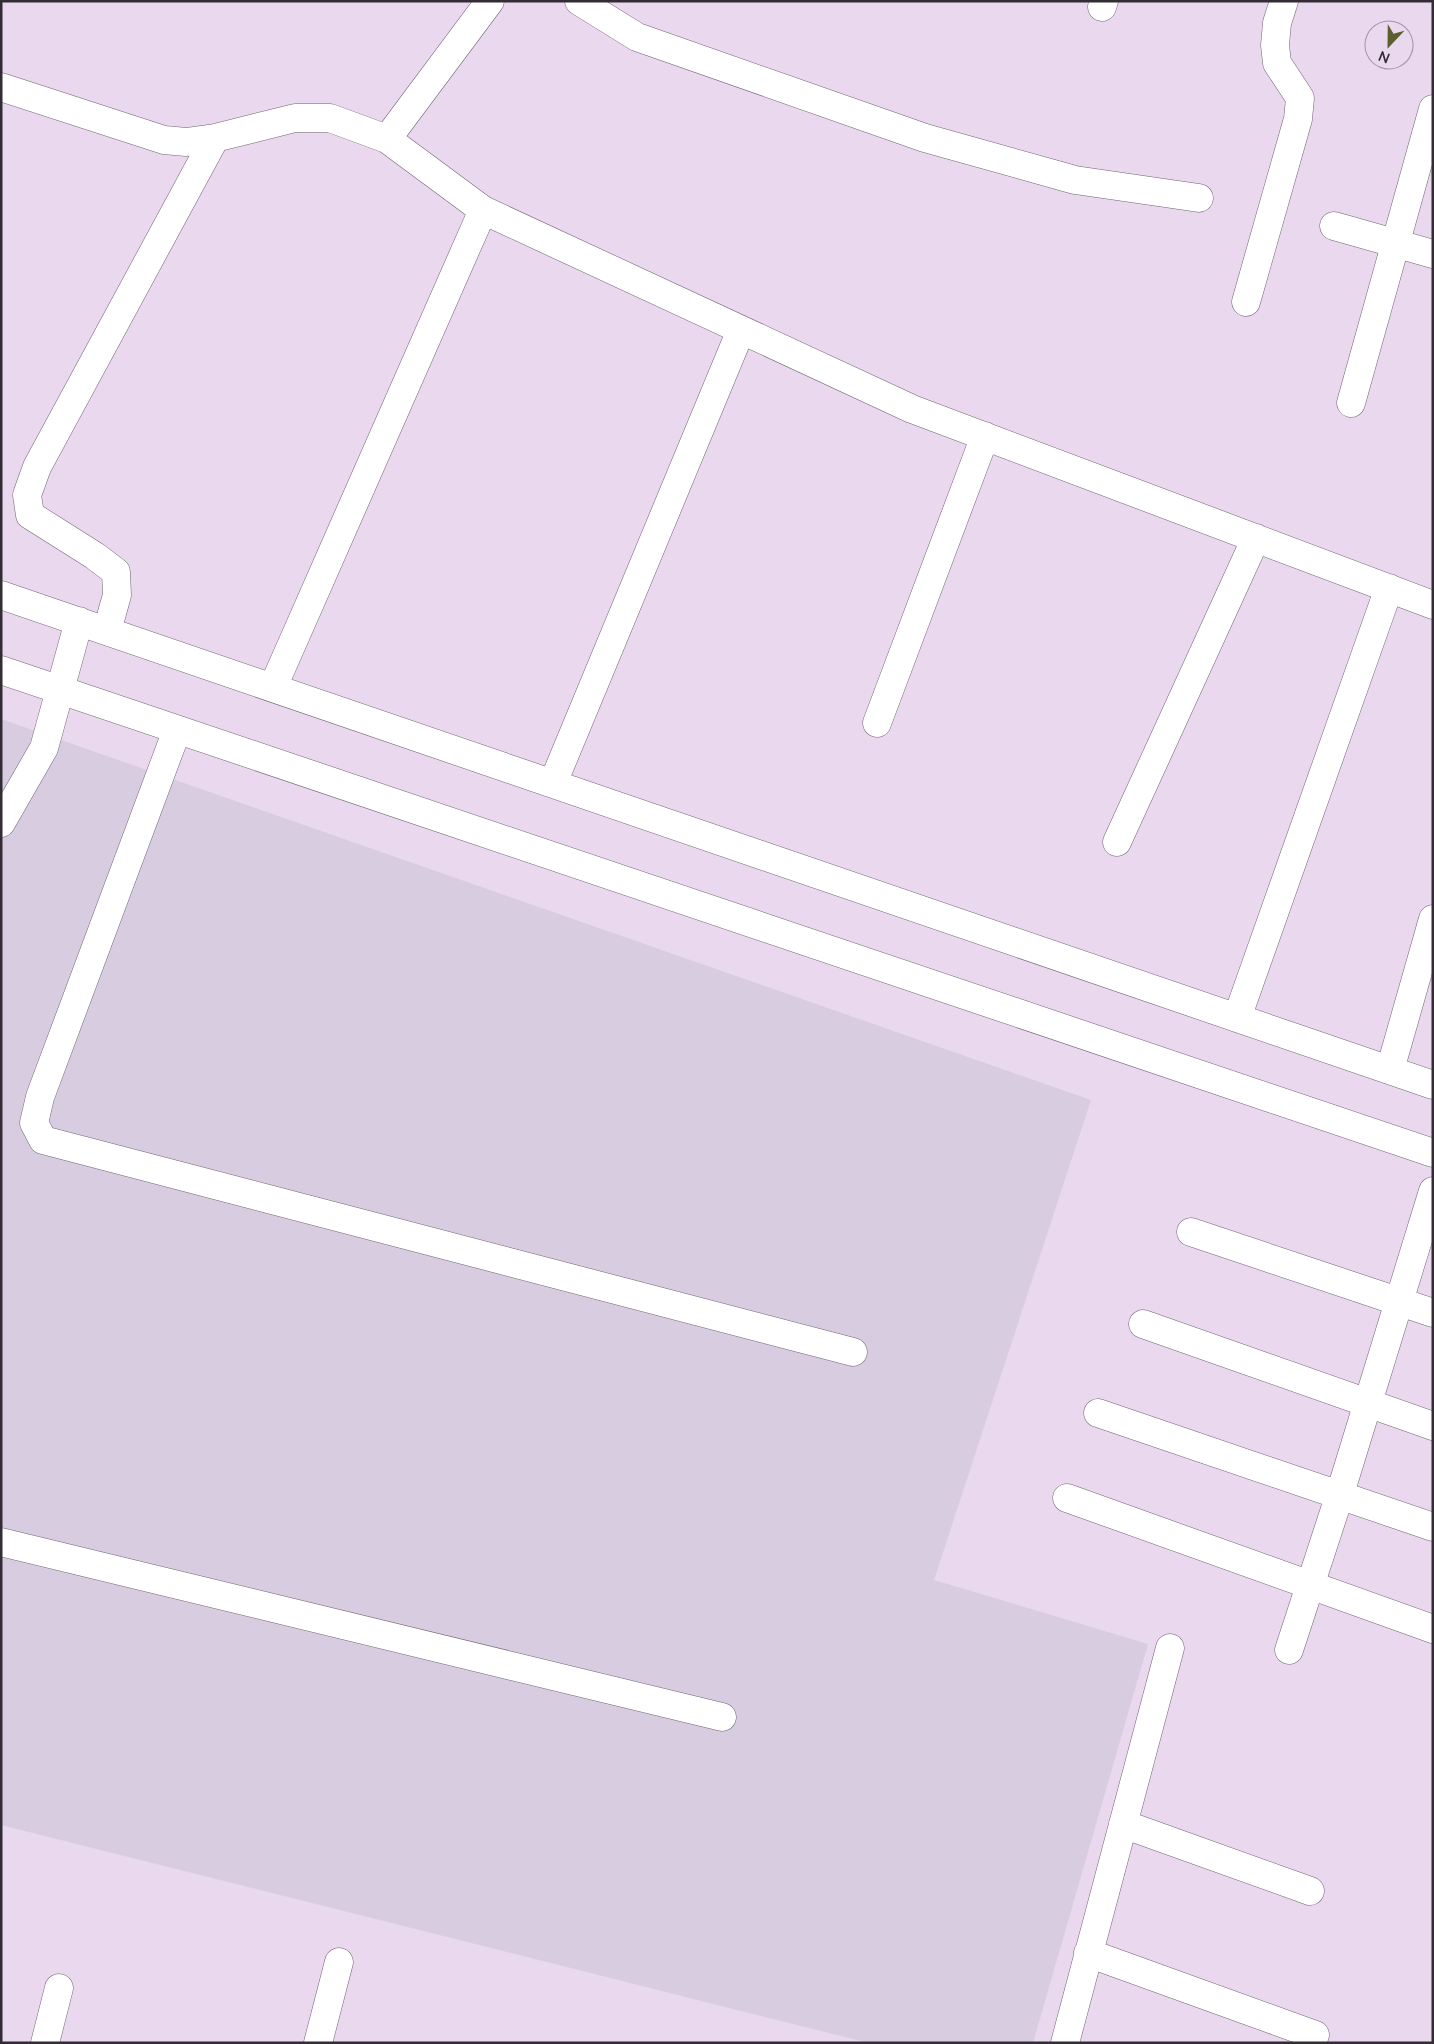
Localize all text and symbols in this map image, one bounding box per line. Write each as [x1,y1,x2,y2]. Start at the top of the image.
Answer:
north arrow [1364,20,1414,70]
text: N [1376,48,1392,67]

